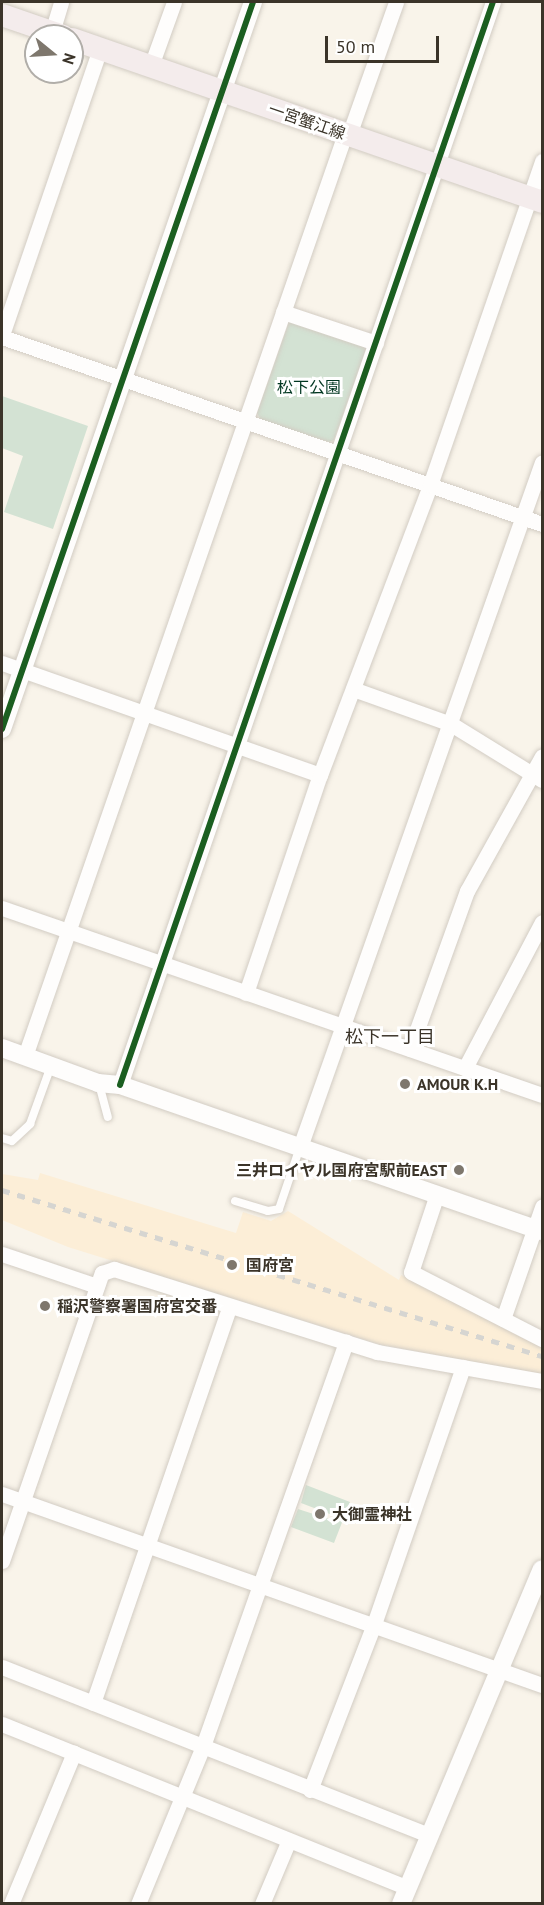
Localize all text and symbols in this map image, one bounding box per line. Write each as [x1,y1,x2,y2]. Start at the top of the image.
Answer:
north arrow [24,24,84,84]
scale bar [328,24,442,62]
text: 50 m [336,35,375,58]
text: N [58,51,80,67]
street label: 一宮蟹江線 [266,99,348,143]
park label: 松下公園 [277,377,341,397]
district label: 松下一丁目 [345,1026,435,1048]
place label: AMOUR K.H [417,1074,498,1094]
marker: AMOUR K.H [398,1077,412,1091]
place label: 三井ロイヤル国府宮駅前EAST [235,1160,447,1180]
marker: 三井ロイヤル国府宮駅前EAST [452,1163,466,1177]
place label: 国府宮 [246,1255,294,1275]
marker: 国府宮 [223,1256,241,1274]
place label: 稲沢警察署国府宮交番 [57,1296,217,1316]
marker: 稲沢警察署国府宮交番 [38,1299,52,1313]
place label: 大御霊神社 [332,1504,412,1524]
marker: 大御霊神社 [313,1507,327,1521]

